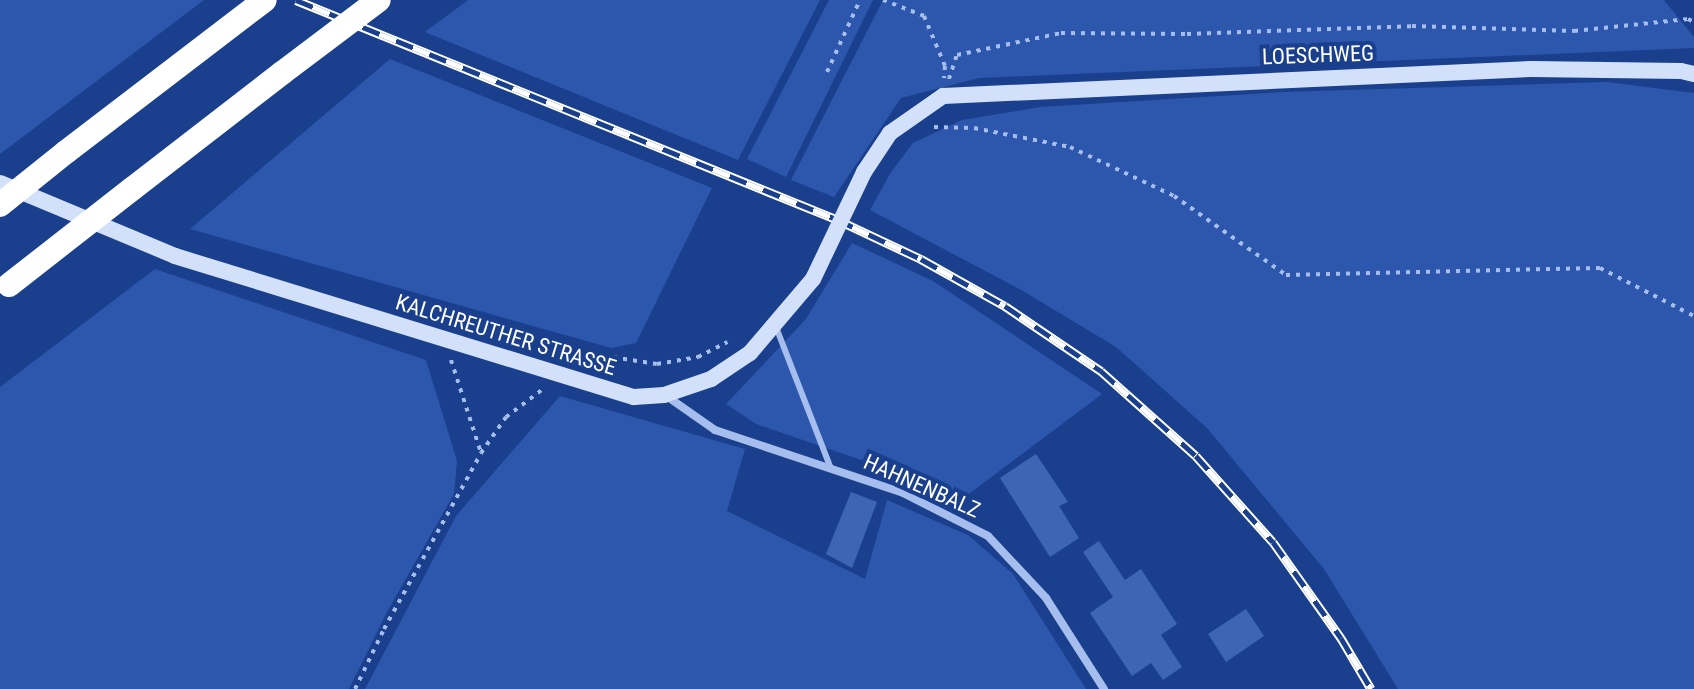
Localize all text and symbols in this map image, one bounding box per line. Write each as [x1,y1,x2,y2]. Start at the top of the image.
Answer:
street label: LOESCHWEG [1262,40,1374,70]
street label: KALCHREUTHER STRASSE [393,289,619,381]
street label: HAHNENBALZ [860,449,984,523]

